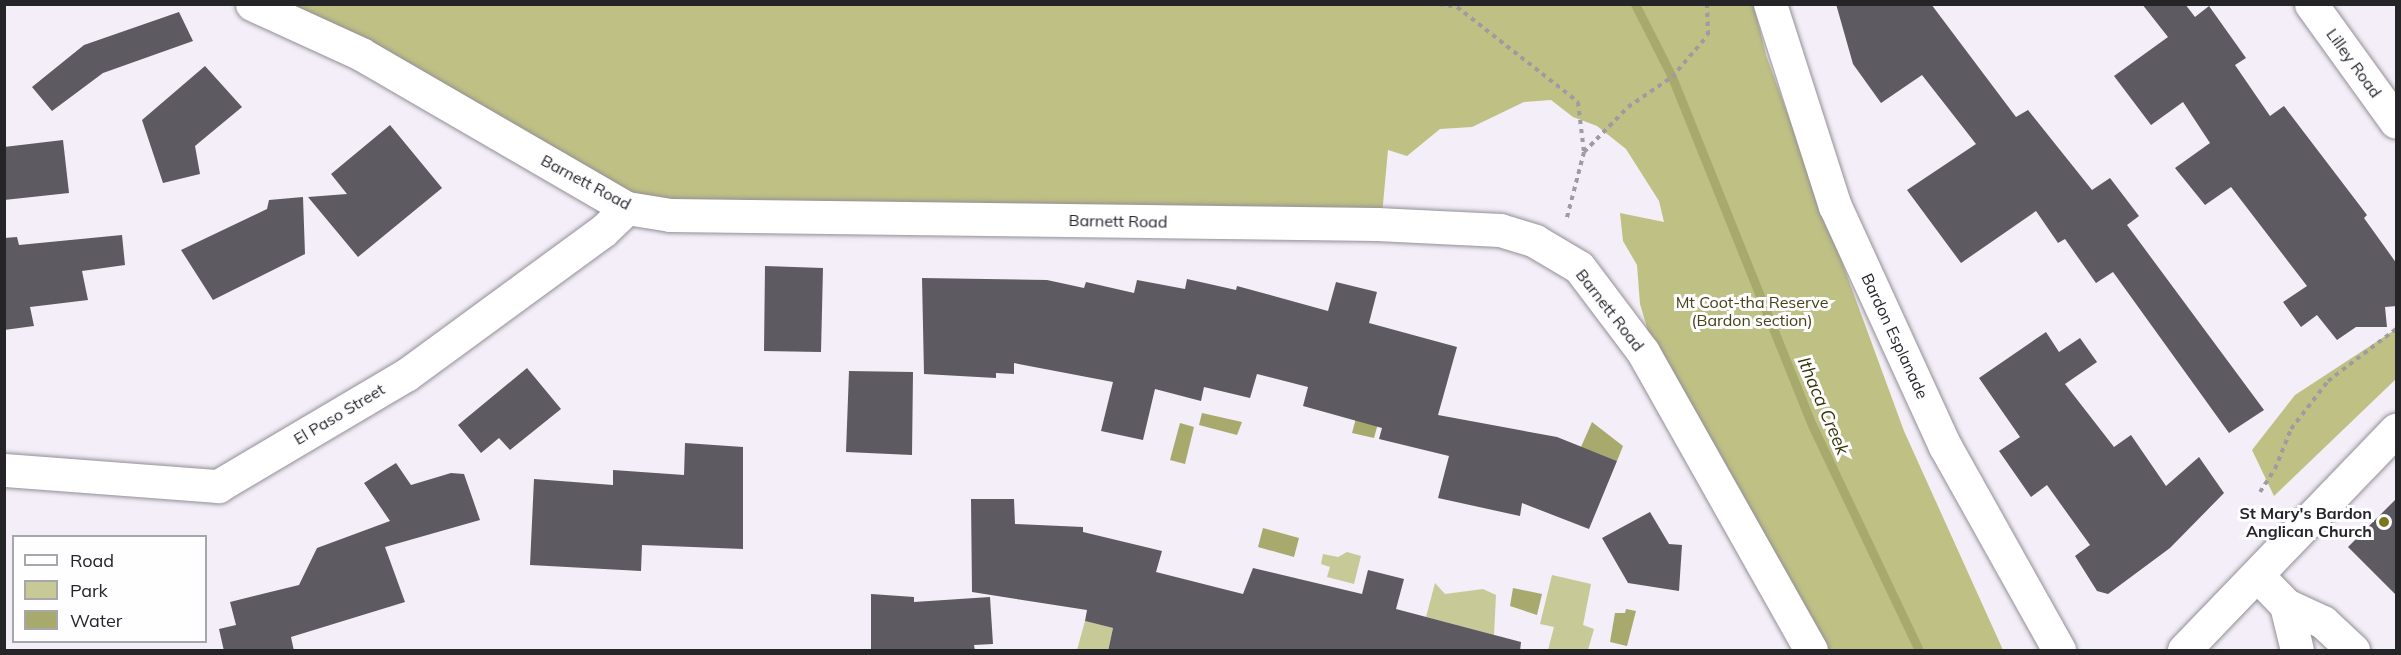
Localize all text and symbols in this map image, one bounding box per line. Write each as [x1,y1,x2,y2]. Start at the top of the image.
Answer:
street label: Lilley Road [2323,25,2385,101]
street label: Barnett Road [538,150,634,214]
street label: Barnett Road [1068,211,1168,231]
street label: Barnett Road [1572,265,1648,355]
street label: Bardon Esplanade [1858,270,1932,402]
park label: Mt Coot-tha Reserve (Bardon section) [1676,292,1828,330]
water label: Ithaca Creek [1793,354,1853,458]
street label: El Paso Street [290,379,388,449]
place label: St Mary's Bardon Anglican Church [2240,503,2372,541]
marker: St Mary's Bardon Anglican Church [2377,515,2391,529]
legend [12,535,207,643]
text: Road [70,549,114,572]
text: Park [70,579,108,602]
text: Water [70,609,122,632]

